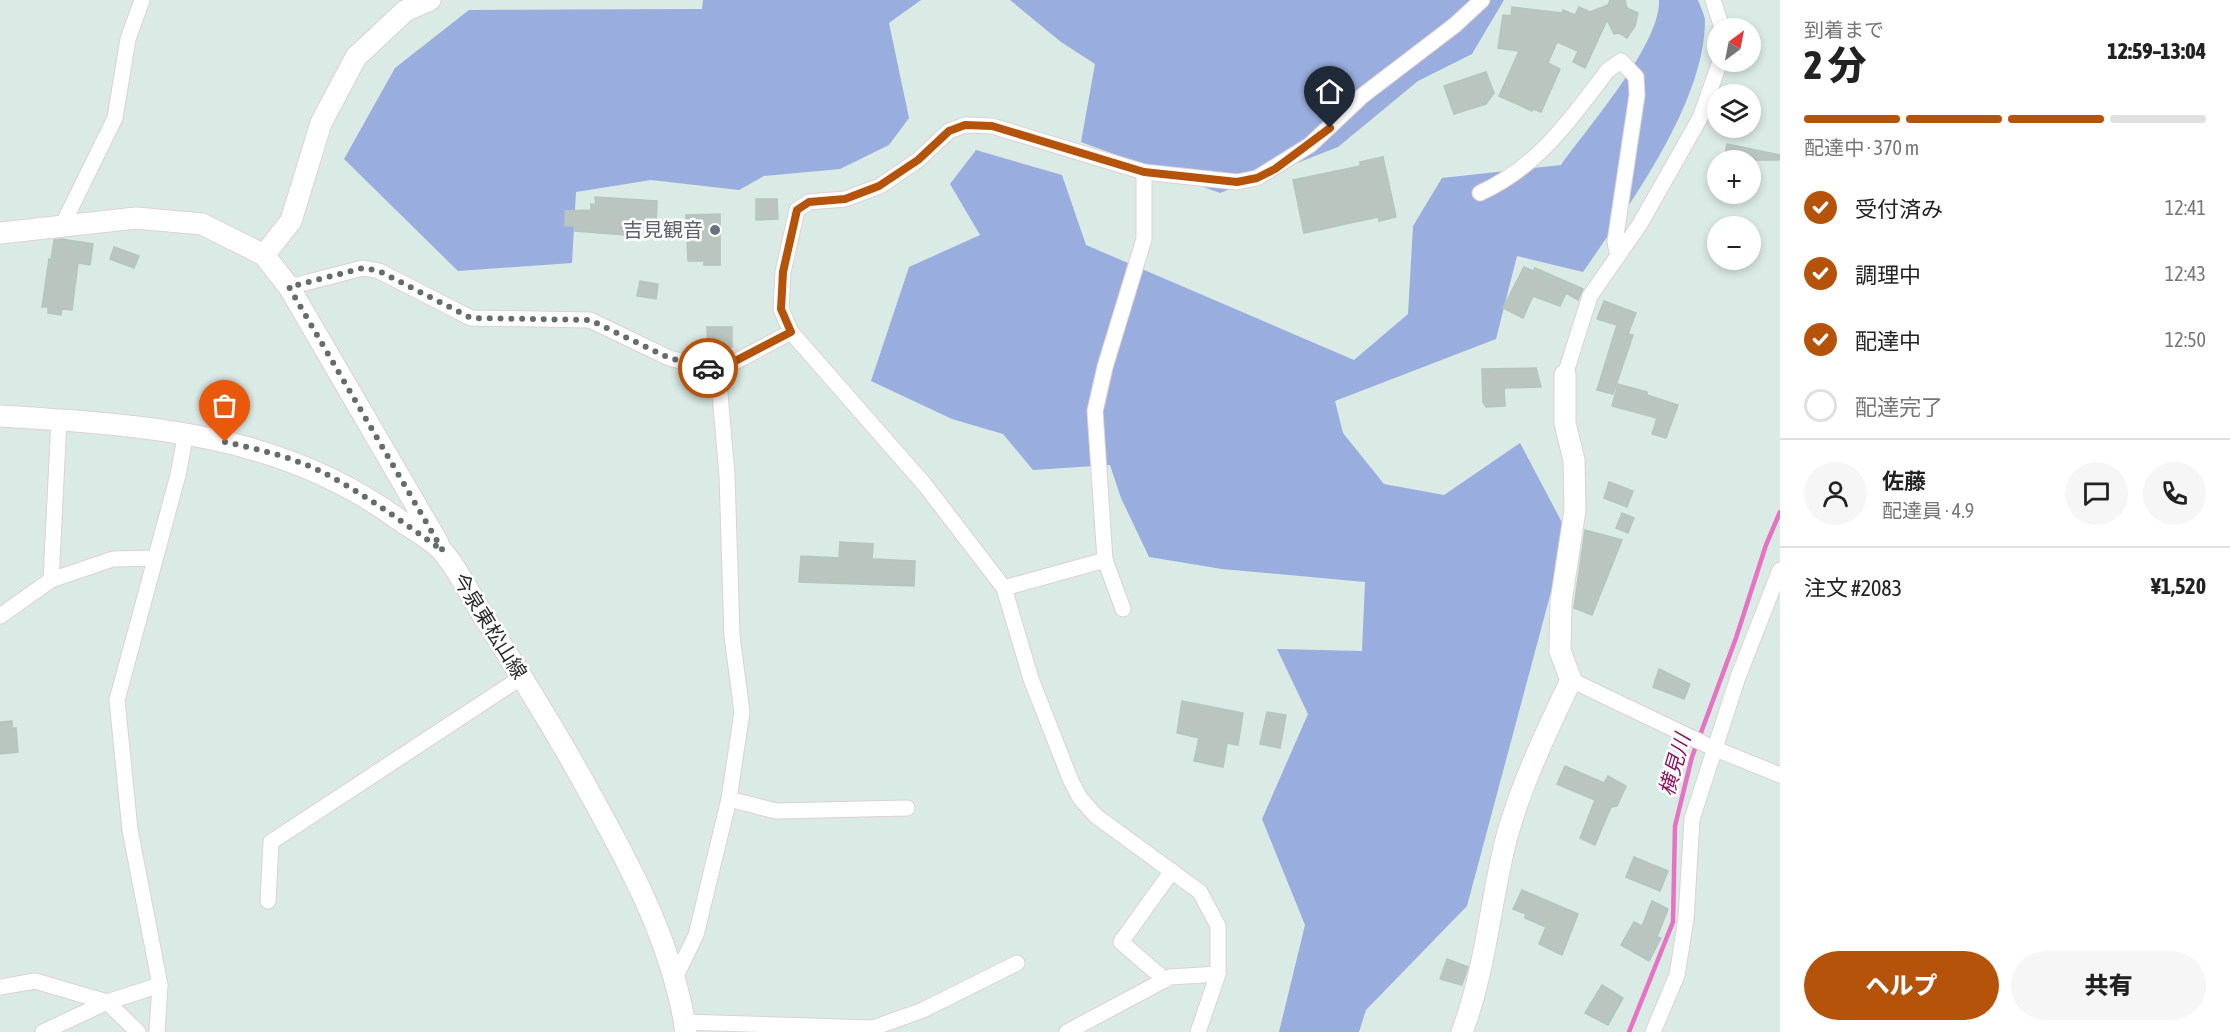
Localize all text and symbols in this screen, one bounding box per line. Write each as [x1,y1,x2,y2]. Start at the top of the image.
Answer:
north arrow [1707,18,1761,72]
map controls [1707,18,1761,270]
text: 到着まで [1804,18,1884,41]
text: 12:59–13:04 [2107,38,2206,64]
text: 2 分 [1804,43,1867,87]
pin [1304,66,1355,128]
icon: home [1313,75,1346,108]
button: layers [1707,84,1761,138]
text: 配達中 · 370 m [1804,136,1919,159]
button: + [1707,150,1761,204]
icon: check [1804,191,1837,224]
text: 受付済み [1855,196,1943,222]
text: 12:41 [2165,196,2206,219]
button: − [1707,216,1761,270]
place label: 吉見観音 [623,218,703,241]
marker: 吉見観音 [708,223,722,237]
icon: check [1804,257,1837,290]
text: 調理中 [1855,262,1921,288]
text: 12:43 [2165,262,2206,285]
icon: check [1804,323,1837,356]
text: 配達中 [1855,328,1921,354]
text: 12:50 [2165,328,2206,351]
courier [678,338,738,398]
icon: car [692,352,725,385]
pin [199,380,250,442]
icon: bag [208,389,241,422]
text: 配達完了 [1855,394,1943,420]
button: person [1804,462,1867,525]
button: chat [2065,462,2128,525]
button: phone [2143,462,2206,525]
text: 佐藤 [1882,468,1926,494]
text: 配達員 · 4.9 [1882,499,1974,522]
street label: 今泉東松山線 [449,569,532,683]
text: ¥1,520 [2151,573,2206,599]
text: 注文 #2083 [1804,575,1902,601]
water label: 横見川 [1654,729,1695,798]
button: ヘルプ [1804,951,1999,1020]
button: 共有 [2011,951,2206,1020]

